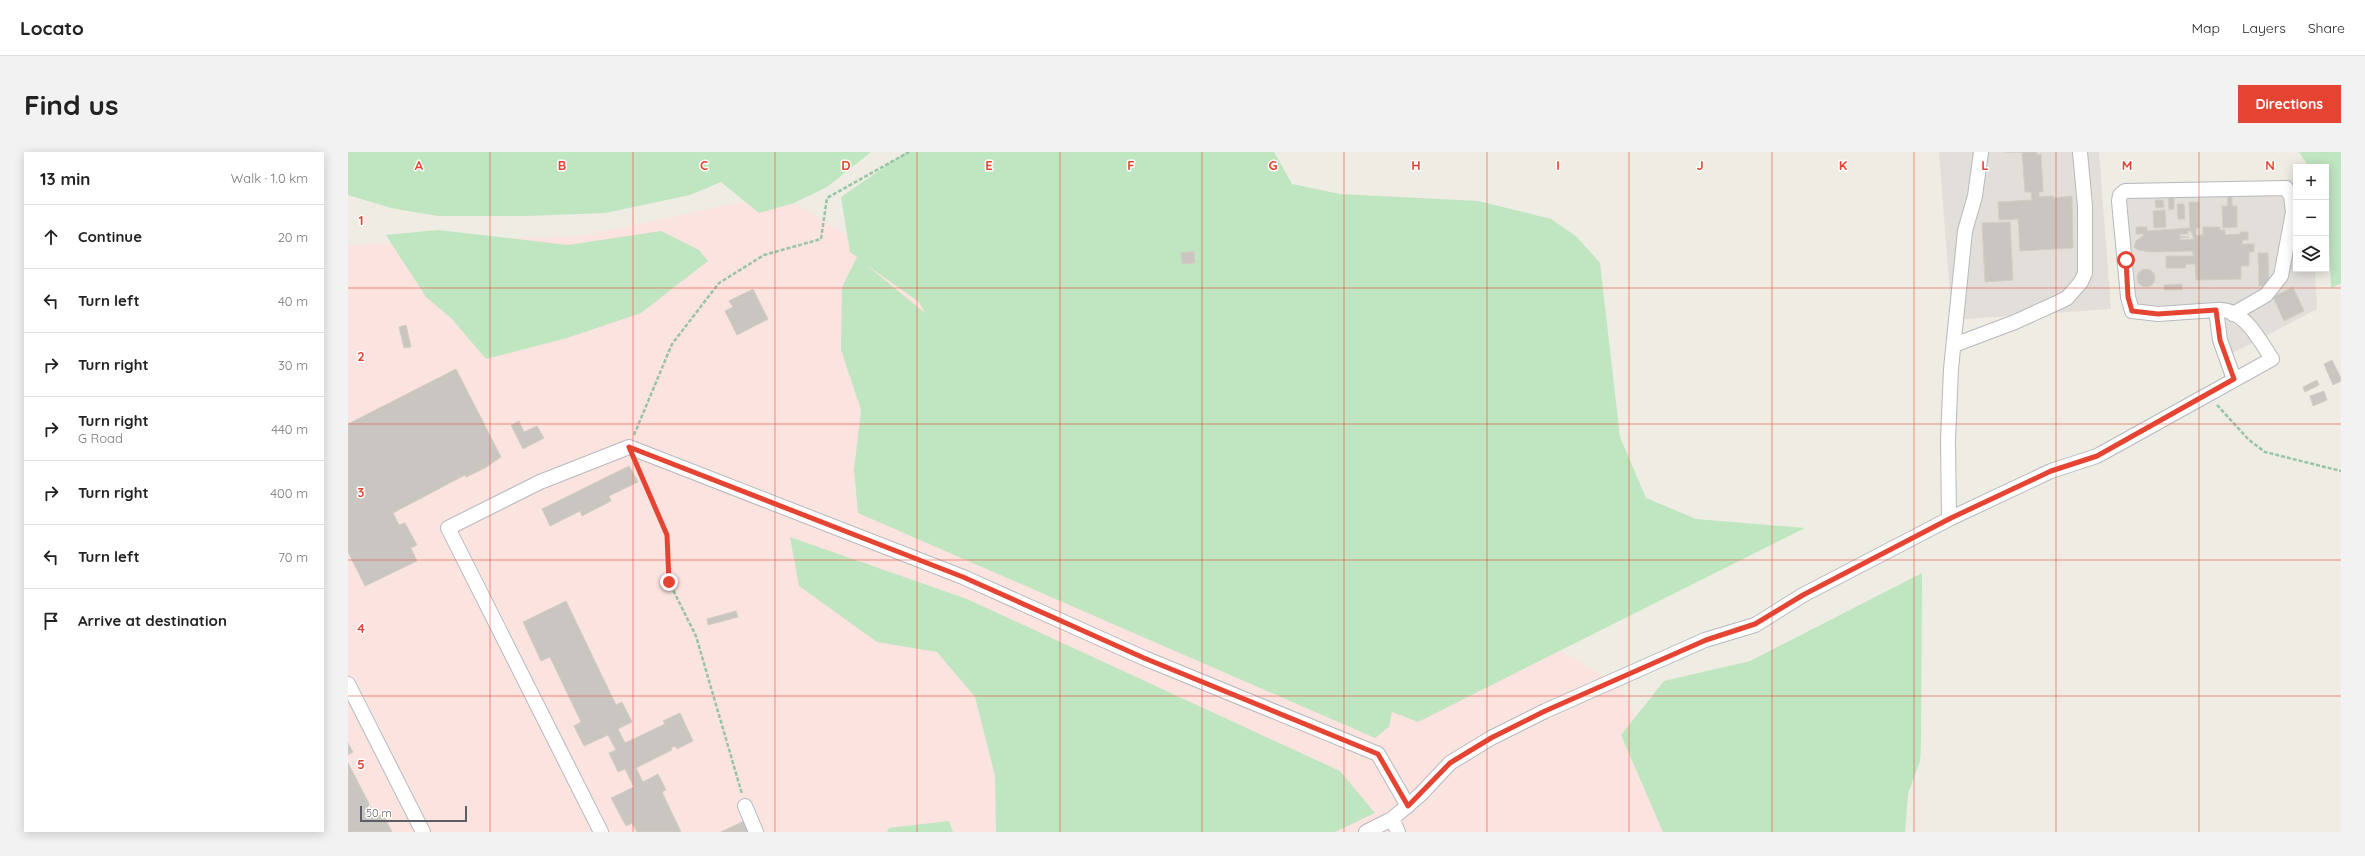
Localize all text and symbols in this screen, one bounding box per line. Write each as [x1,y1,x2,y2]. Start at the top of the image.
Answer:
text: Locato [20,16,84,40]
text: Map [2191,19,2220,37]
text: Layers [2242,19,2286,37]
text: Share [2308,19,2345,37]
button: Directions [2238,85,2341,123]
text: Find us [24,87,118,122]
text: A [415,157,424,173]
text: B [558,157,566,173]
text: C [700,157,708,173]
text: D [841,157,851,173]
text: E [985,157,993,173]
text: F [1127,157,1135,173]
text: G [1268,157,1278,173]
text: H [1411,157,1421,173]
text: I [1556,157,1560,173]
text: J [1696,157,1704,173]
text: K [1839,157,1848,173]
text: L [1981,157,1989,173]
text: M [2122,157,2132,173]
text: N [2265,157,2275,173]
map controls [2293,164,2329,272]
button: + [2293,164,2329,200]
text: 13 min [40,168,90,189]
text: Walk · 1.0 km [231,170,308,186]
button: − [2293,200,2329,236]
text: 1 [358,212,364,228]
icon: ahead [40,226,62,248]
text: Continue [78,227,142,246]
text: 20 m [278,229,308,245]
button: layers [2293,236,2329,272]
route start [2117,251,2135,269]
icon: left [40,290,62,312]
text: Turn left [78,291,140,310]
text: 40 m [278,293,308,309]
text: 2 [357,348,365,364]
icon: right [40,354,62,376]
text: Turn right [78,355,149,374]
text: 30 m [278,357,308,373]
text: Turn right [78,411,149,430]
icon: right [40,418,62,440]
text: 440 m [271,421,308,437]
text: G Road [78,430,123,446]
icon: right [40,482,62,504]
text: Turn right [78,483,149,502]
text: 3 [358,484,365,500]
text: 400 m [270,485,308,501]
icon: left [40,546,62,568]
text: Turn left [78,547,140,566]
text: 70 m [278,549,308,565]
route end [660,573,678,591]
icon: arrive [40,610,62,632]
text: Arrive at destination [78,611,227,630]
text: 4 [357,620,365,636]
text: 5 [357,756,365,772]
scale bar [360,804,467,823]
text: 50 m [366,806,392,820]

